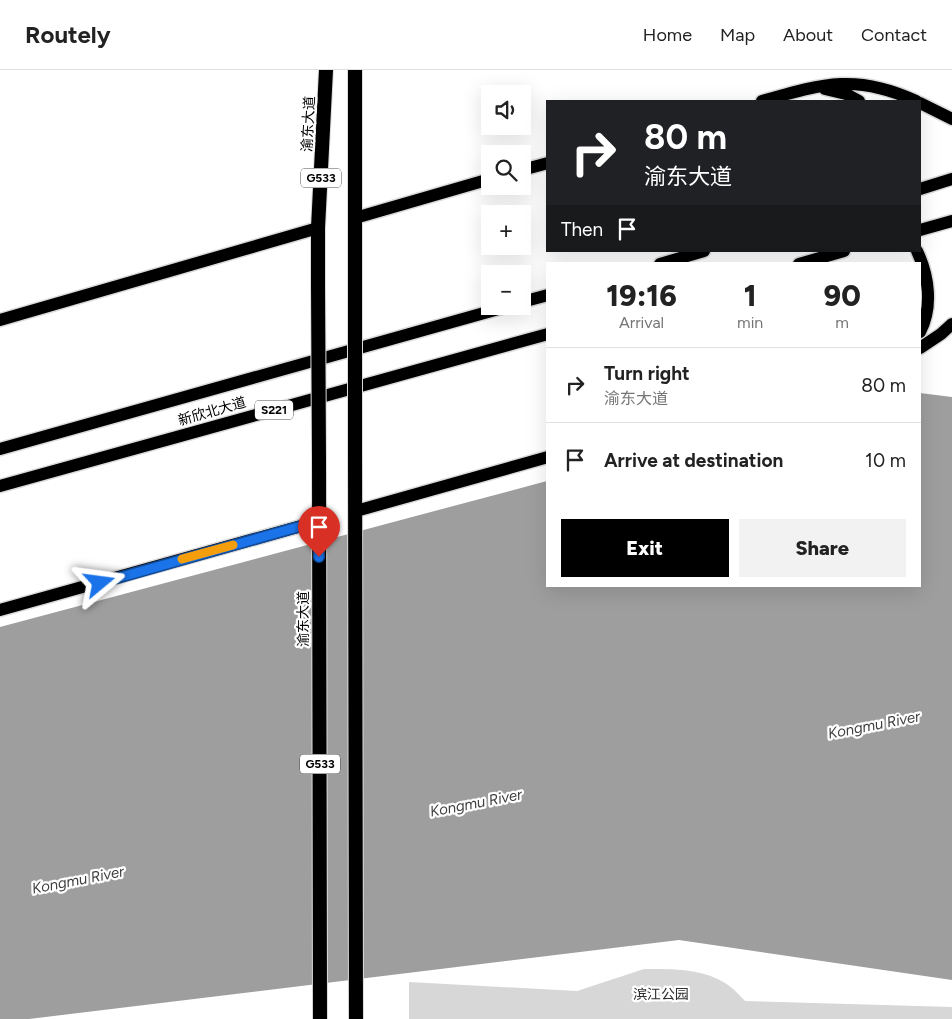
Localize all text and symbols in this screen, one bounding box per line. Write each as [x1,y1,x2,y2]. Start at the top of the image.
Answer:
text: Routely [25,20,111,49]
text: Home [643,24,692,46]
text: Map [720,24,755,46]
text: About [783,24,833,46]
text: Contact [861,24,927,46]
map controls [481,85,531,315]
button: sound [481,85,531,135]
street label: 渝东大道 [299,96,318,152]
text: 80 m [644,116,727,158]
icon: right [561,120,626,185]
button: search [481,145,531,195]
text: 渝东大道 [644,163,732,190]
road number: G533 [301,169,341,188]
button: + [481,205,531,255]
icon: arrive [613,215,641,243]
text: Then [561,218,603,241]
button: − [481,265,531,315]
text: 19:16 [606,277,677,314]
text: 1 [744,277,757,314]
text: 90 [824,277,861,314]
text: Arrival [619,313,664,332]
text: min [737,313,763,332]
text: m [835,313,849,332]
text: Turn right [604,362,690,385]
icon: right [561,371,589,399]
text: 80 m [861,374,906,397]
text: 渝东大道 [604,389,668,408]
street label: 新欣北大道 [176,394,248,429]
road number: S221 [255,400,293,420]
icon: arrive [561,446,589,474]
text: Arrive at destination [604,449,783,472]
text: 10 m [865,449,906,472]
pin [298,506,340,557]
icon: arrive [305,513,333,541]
button: Exit [561,519,729,577]
button: Share [739,519,906,577]
position arrow [73,556,125,608]
street label: 渝东大道 [295,591,312,647]
water label: Kongmu River [826,707,923,743]
road number: G533 [300,754,340,774]
water label: Kongmu River [428,785,525,821]
water label: Kongmu River [30,862,127,898]
park label: 滨江公园 [633,986,689,1003]

